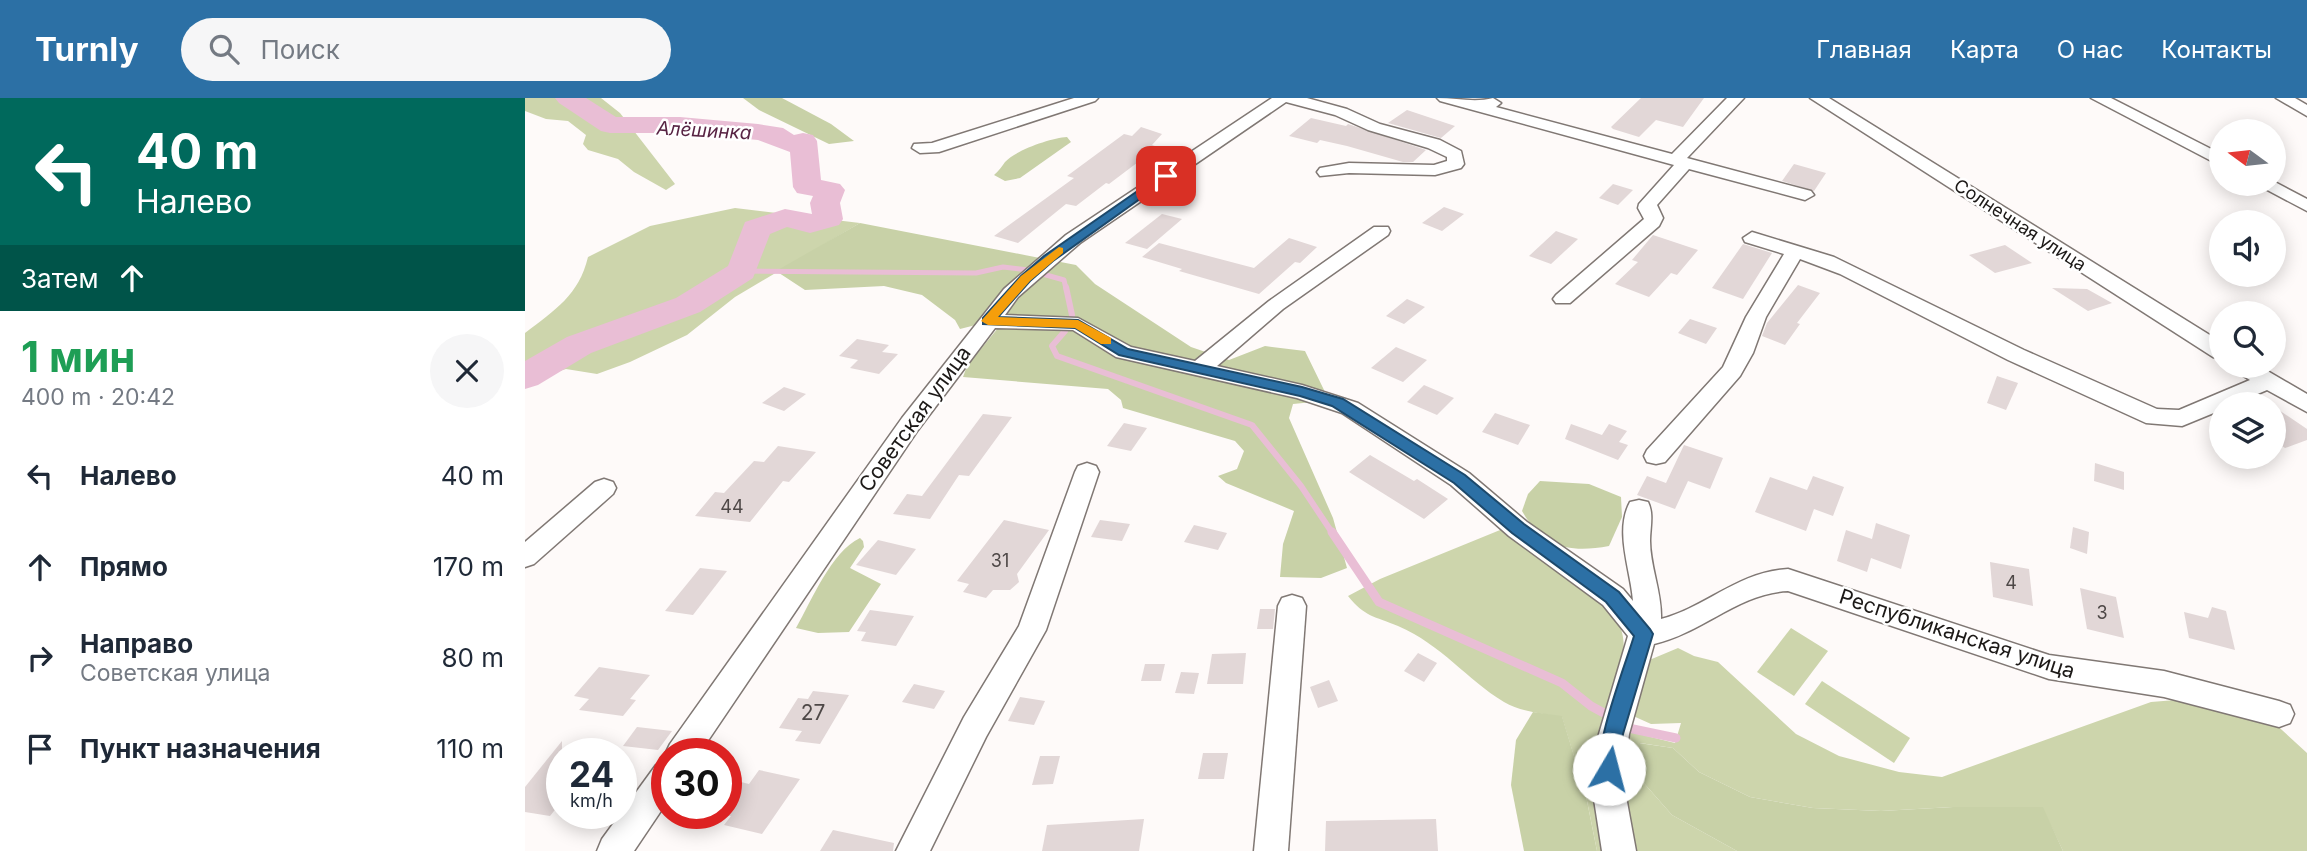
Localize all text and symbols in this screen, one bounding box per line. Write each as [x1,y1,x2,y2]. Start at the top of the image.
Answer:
search box [181,18,671,81]
text: Turnly [35,29,139,69]
icon: search [205,30,243,68]
text: Поиск [261,34,340,65]
text: Главная [1816,35,1912,64]
text: Карта [1950,35,2019,64]
text: О нас [2057,35,2123,64]
text: Контакты [2161,35,2272,64]
water label: Алёшинка [655,116,752,144]
north arrow [2209,119,2285,196]
map controls [2209,119,2286,469]
text: 40 m [136,122,259,181]
icon: left [21,126,112,217]
pin [1136,146,1196,206]
icon: arrive [1147,157,1185,195]
street label: Солнечная улица [1950,174,2090,275]
text: Налево [136,182,252,221]
button: sound [2209,210,2286,287]
icon: ahead [113,259,151,297]
text: Затем [21,263,99,294]
button: search [2209,301,2286,378]
text: 1 мин [21,331,135,382]
button: close [430,334,504,408]
street label: Советская улица [853,341,976,496]
text: 400 m · 20:42 [21,383,175,411]
button: layers [2209,392,2286,469]
icon: left [21,457,59,495]
text: Налево [80,460,177,491]
text: 40 m [441,460,504,491]
house number: 44 [720,496,744,517]
icon: ahead [21,548,59,586]
house number: 31 [991,550,1009,571]
text: Прямо [80,551,168,582]
text: 170 m [433,551,504,582]
house number: 4 [2005,572,2017,593]
street label: Республиканская улица [1836,584,2078,683]
house number: 3 [2096,602,2108,623]
text: Направо [80,628,193,659]
icon: right [21,639,59,677]
text: 80 m [441,642,504,673]
text: Советская улица [80,659,270,687]
house number: 27 [801,700,825,725]
icon: arrive [21,730,59,768]
position arrow [1572,732,1646,806]
text: Пункт назначения [80,733,321,764]
text: 110 m [436,733,504,764]
speed limit sign: 30 [651,738,742,829]
text: 24 [569,753,614,795]
text: km/h [570,790,613,811]

